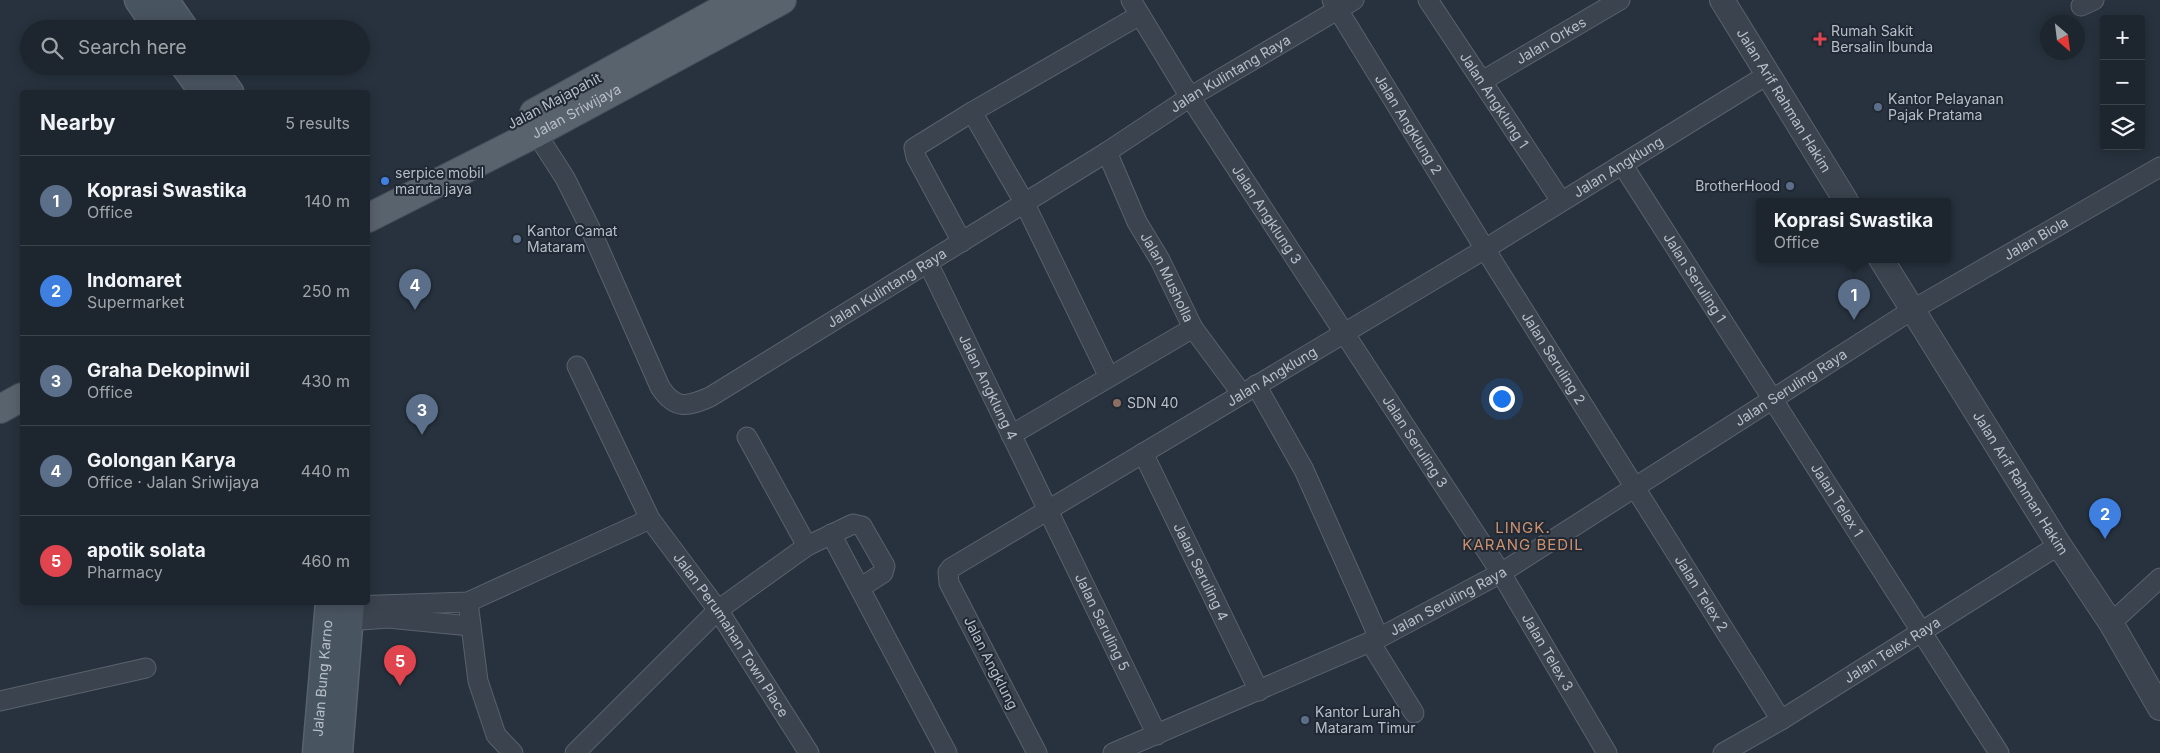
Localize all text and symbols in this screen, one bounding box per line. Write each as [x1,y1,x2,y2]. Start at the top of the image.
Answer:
street label: Jalan Orkes [1513,13,1589,67]
north arrow [2040,15,2085,60]
map controls [2100,15,2145,150]
button: + [2100,15,2145,60]
search box [20,20,370,75]
place label: Rumah Sakit Bersalin Ibunda [1831,22,1933,55]
street label: Jalan Arif Rahman Hakim [1734,25,1835,175]
street label: Jalan Kulintang Raya [1167,31,1293,116]
marker: Rumah Sakit Bersalin Ibunda [1813,32,1827,46]
icon: search [38,34,66,62]
text: Search here [78,36,187,59]
street label: Jalan Angklung 1 [1457,48,1533,151]
button: − [2100,60,2145,105]
street label: Jalan Majapahit [504,68,604,132]
street label: Jalan Angklung 2 [1372,71,1446,177]
street label: Jalan Sriwijaya [528,80,623,142]
place label: Kantor Pelayanan Pajak Pratama [1888,90,2004,123]
marker: Kantor Pelayanan Pajak Pratama [1872,101,1884,113]
button: layers [2100,105,2145,150]
text: Nearby [40,110,115,135]
text: 5 results [285,113,350,133]
street label: Jalan Angklung [1570,132,1666,200]
street label: Jalan Angklung 3 [1229,162,1306,267]
place label: serpice mobil maruta jaya [395,164,484,197]
marker: serpice mobil maruta jaya [379,175,391,187]
place label: BrotherHood [1695,177,1780,194]
text: Koprasi Swastika [87,179,247,202]
marker: BrotherHood [1784,180,1796,192]
text: 1 [53,191,59,211]
text: 140 m [305,191,350,211]
popup [1756,198,1951,263]
text: Office [87,202,133,222]
text: Koprasi Swastika [1774,209,1933,232]
street label: Jalan Biola [2000,213,2071,263]
place label: Kantor Camat Mataram [527,222,618,255]
street label: Jalan Musholla [1137,229,1198,325]
street label: Jalan Seruling 1 [1660,229,1730,326]
text: Office [1774,232,1819,252]
marker: Kantor Camat Mataram [511,233,523,245]
street label: Jalan Kulintang Raya [824,244,949,331]
text: Indomaret [87,269,182,292]
pin: 4 [399,269,431,310]
pin: 1 [1838,279,1870,320]
text: 2 [51,281,61,301]
text: 250 m [302,281,350,301]
text: Supermarket [87,292,184,312]
street label: Jalan Seruling 2 [1518,308,1589,407]
street label: Jalan Angklung 4 [956,331,1021,442]
street label: Jalan Angklung [1223,343,1320,409]
street label: Jalan Seruling Raya [1731,345,1850,429]
text: Graha Dekopinwil [87,359,250,382]
text: 3 [51,371,61,391]
text: 430 m [301,371,350,391]
text: Office [87,382,133,402]
your location [1489,386,1515,412]
street label: Jalan Seruling 3 [1379,392,1452,490]
pin: 3 [406,394,438,435]
place label: SDN 40 [1127,394,1178,411]
marker: SDN 40 [1111,397,1123,409]
street label: Jalan Arif Rahman Hakim [1970,408,2072,558]
text: Golongan Karya [87,449,236,472]
street label: Jalan Telex 1 [1808,460,1867,540]
text: 4 [51,461,61,481]
text: 440 m [301,461,350,481]
text: Office · Jalan Sriwijaya [87,472,259,492]
pin: 2 [2089,498,2121,539]
district label: LINGK. KARANG BEDIL [1462,518,1584,554]
street label: Jalan Seruling 4 [1170,520,1232,623]
text: apotik solata [87,539,206,562]
street label: Jalan Perumahan Town Place [670,549,793,720]
text: 5 [51,551,61,571]
text: 460 m [301,551,350,571]
street label: Jalan Telex 2 [1672,552,1732,634]
text: Pharmacy [87,562,163,582]
street label: Jalan Seruling Raya [1386,563,1509,639]
street label: Jalan Seruling 5 [1072,570,1133,673]
street label: Jalan Telex 3 [1519,610,1577,694]
street label: Jalan Angklung [961,613,1022,712]
street label: Jalan Telex Raya [1840,613,1943,686]
street label: Jalan Bung Karno [308,619,335,737]
pin: 5 [384,645,416,686]
place label: Kantor Lurah Mataram Timur [1315,703,1416,736]
marker: Kantor Lurah Mataram Timur [1299,714,1311,726]

